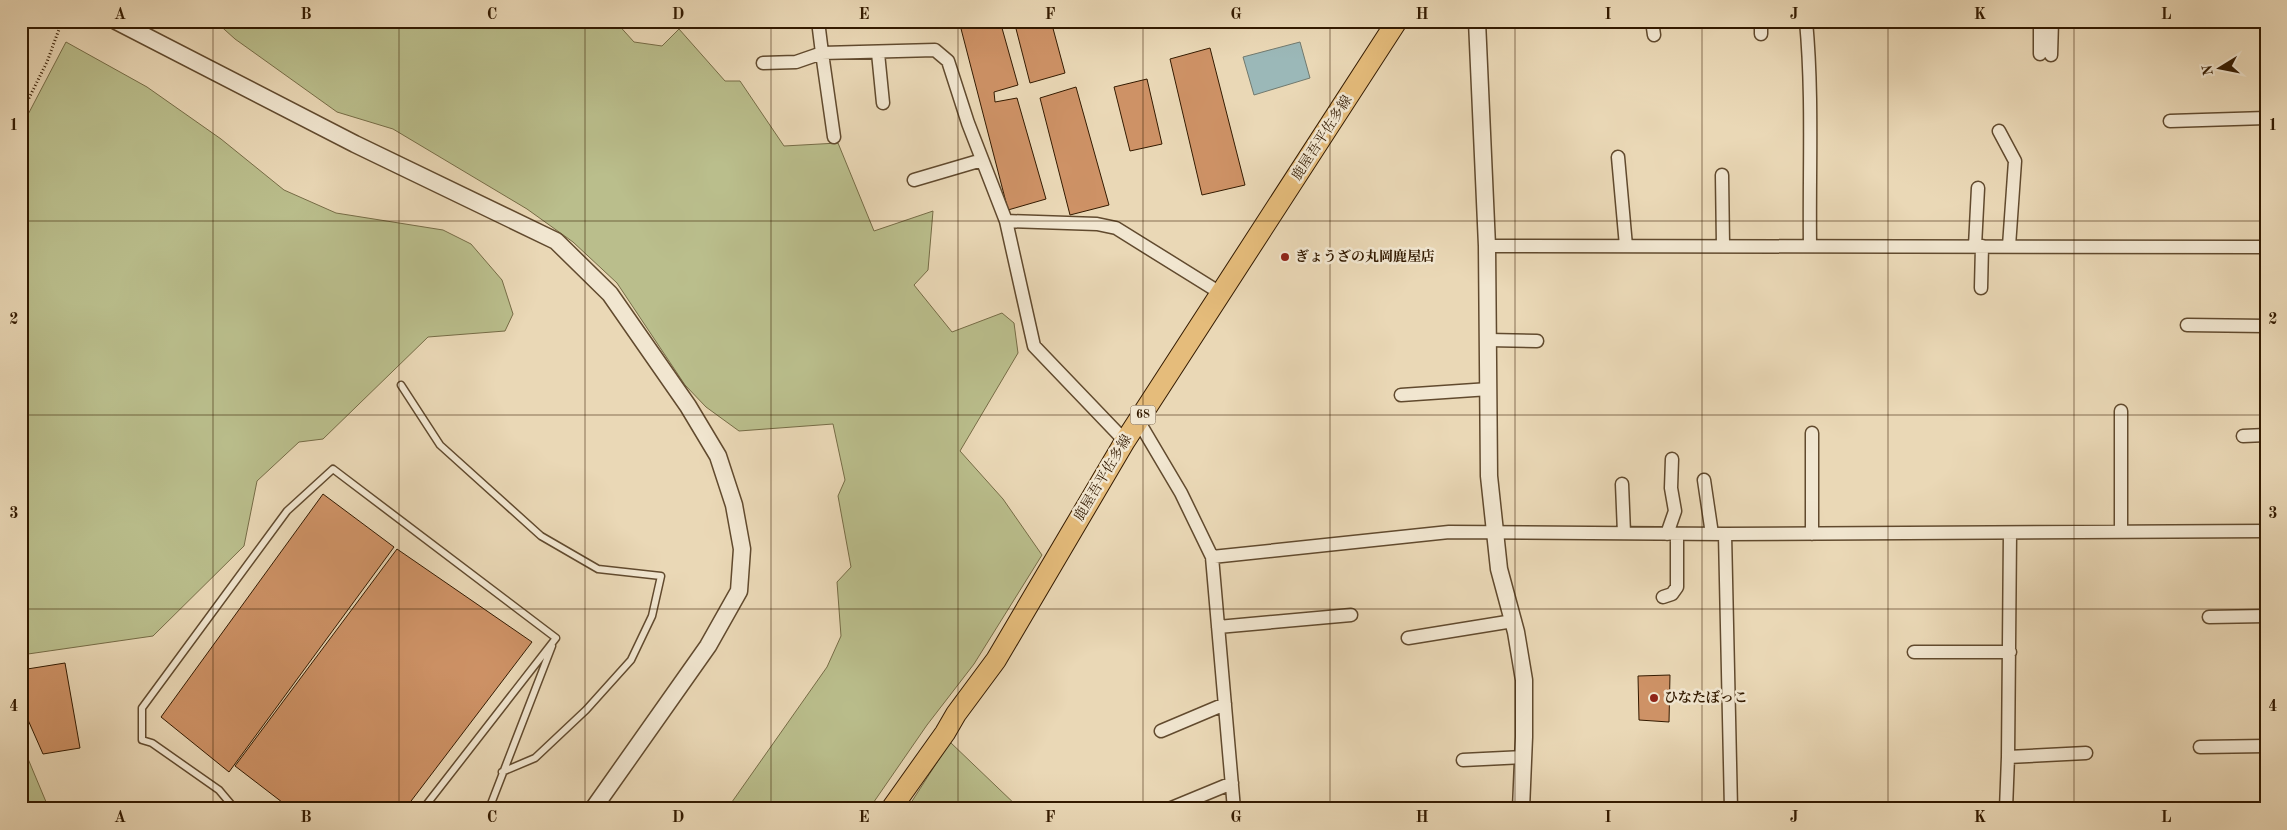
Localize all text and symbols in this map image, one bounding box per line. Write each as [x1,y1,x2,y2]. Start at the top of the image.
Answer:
text: A [114,7,126,23]
text: B [300,7,312,23]
text: C [487,7,497,23]
text: D [672,7,684,23]
text: E [858,7,870,23]
text: F [1045,7,1056,23]
text: G [1230,7,1242,23]
text: H [1415,7,1429,23]
text: I [1604,7,1612,23]
text: J [1790,7,1799,23]
text: K [1974,7,1986,23]
text: L [2161,7,2172,23]
north arrow [2194,42,2244,92]
text: N [2200,63,2216,77]
street label: 鹿屋吾平佐多線 [1289,93,1355,183]
text: 1 [9,118,19,134]
text: 1 [2268,118,2278,134]
place label: ぎょうざの丸岡鹿屋店 [1295,249,1435,264]
marker: ぎょうざの丸岡鹿屋店 [1279,251,1291,263]
text: 2 [9,312,19,328]
text: 2 [2268,312,2278,328]
road number: 68 [1130,406,1156,424]
street label: 鹿屋吾平佐多線 [1071,432,1134,524]
text: 3 [9,506,19,522]
text: 3 [2268,506,2278,522]
place label: ひなたぼっこ [1664,689,1748,705]
marker: ひなたぼっこ [1648,692,1660,704]
text: 4 [9,699,19,715]
text: 4 [2268,699,2278,715]
text: A [114,810,126,826]
text: B [300,810,312,826]
text: C [487,810,497,826]
text: D [672,810,684,826]
text: E [858,810,870,826]
text: F [1045,810,1056,826]
text: G [1230,810,1242,826]
text: H [1415,810,1429,826]
text: I [1604,810,1612,826]
text: J [1790,810,1799,826]
text: K [1974,810,1986,826]
text: L [2161,810,2172,826]

